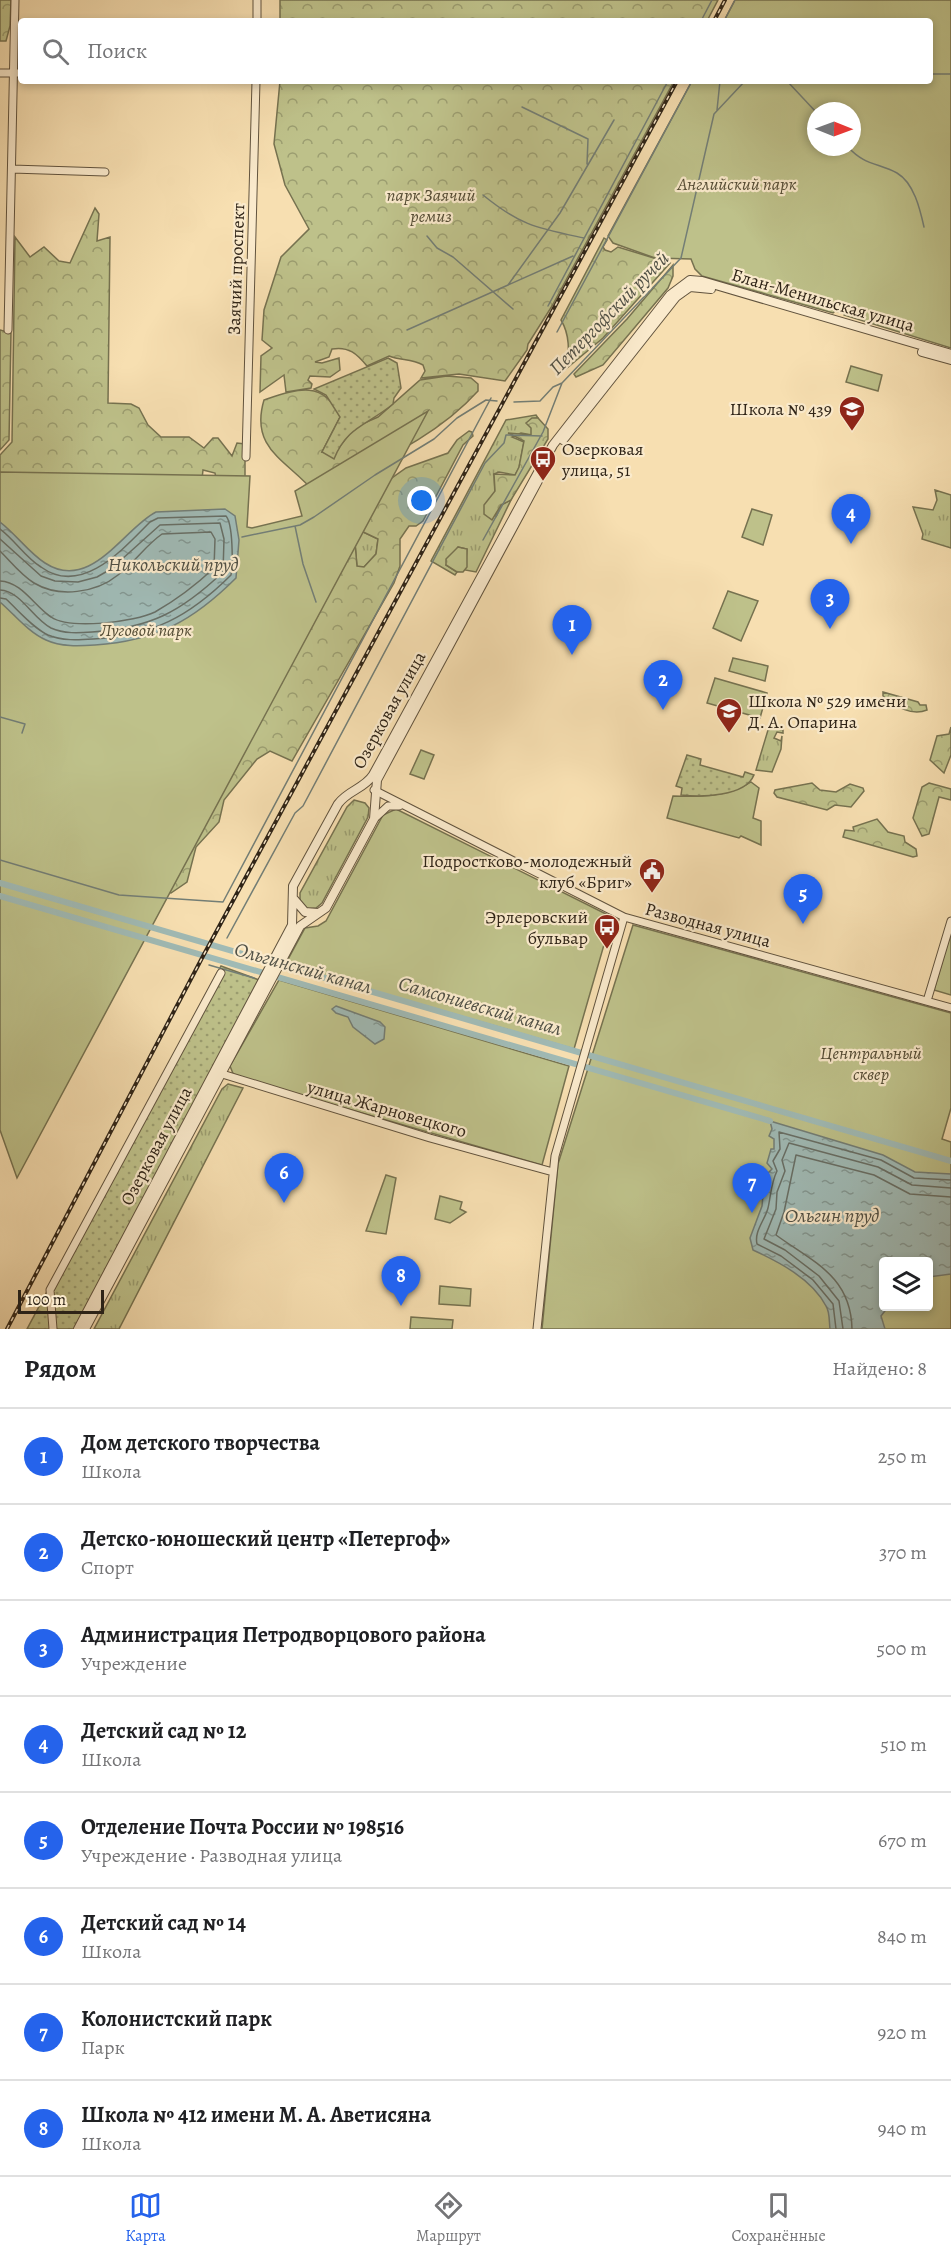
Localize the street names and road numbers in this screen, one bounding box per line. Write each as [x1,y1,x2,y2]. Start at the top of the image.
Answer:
street label: Заячий проспект [222,203,250,335]
street label: Блан-Менильская улица [729,262,918,338]
street label: Озерковая улица [347,646,432,773]
street label: Разводная улица [643,897,774,953]
street label: улица Жарновецкого [304,1075,469,1143]
street label: Озерковая улица [115,1082,198,1209]

